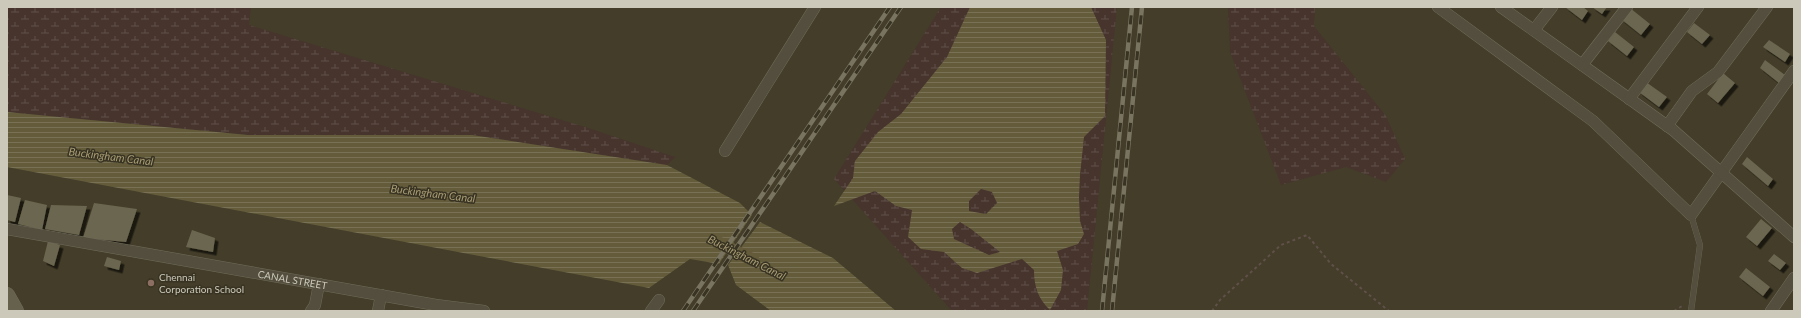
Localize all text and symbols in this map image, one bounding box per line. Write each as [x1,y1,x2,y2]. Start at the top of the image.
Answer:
water label: Buckingham Canal [68,144,155,168]
water label: Buckingham Canal [390,181,477,205]
water label: Buckingham Canal [706,232,788,282]
street label: CANAL STREET [257,268,328,292]
place label: Chennai Corporation School [159,271,244,295]
marker: Chennai Corporation School [146,278,156,288]

